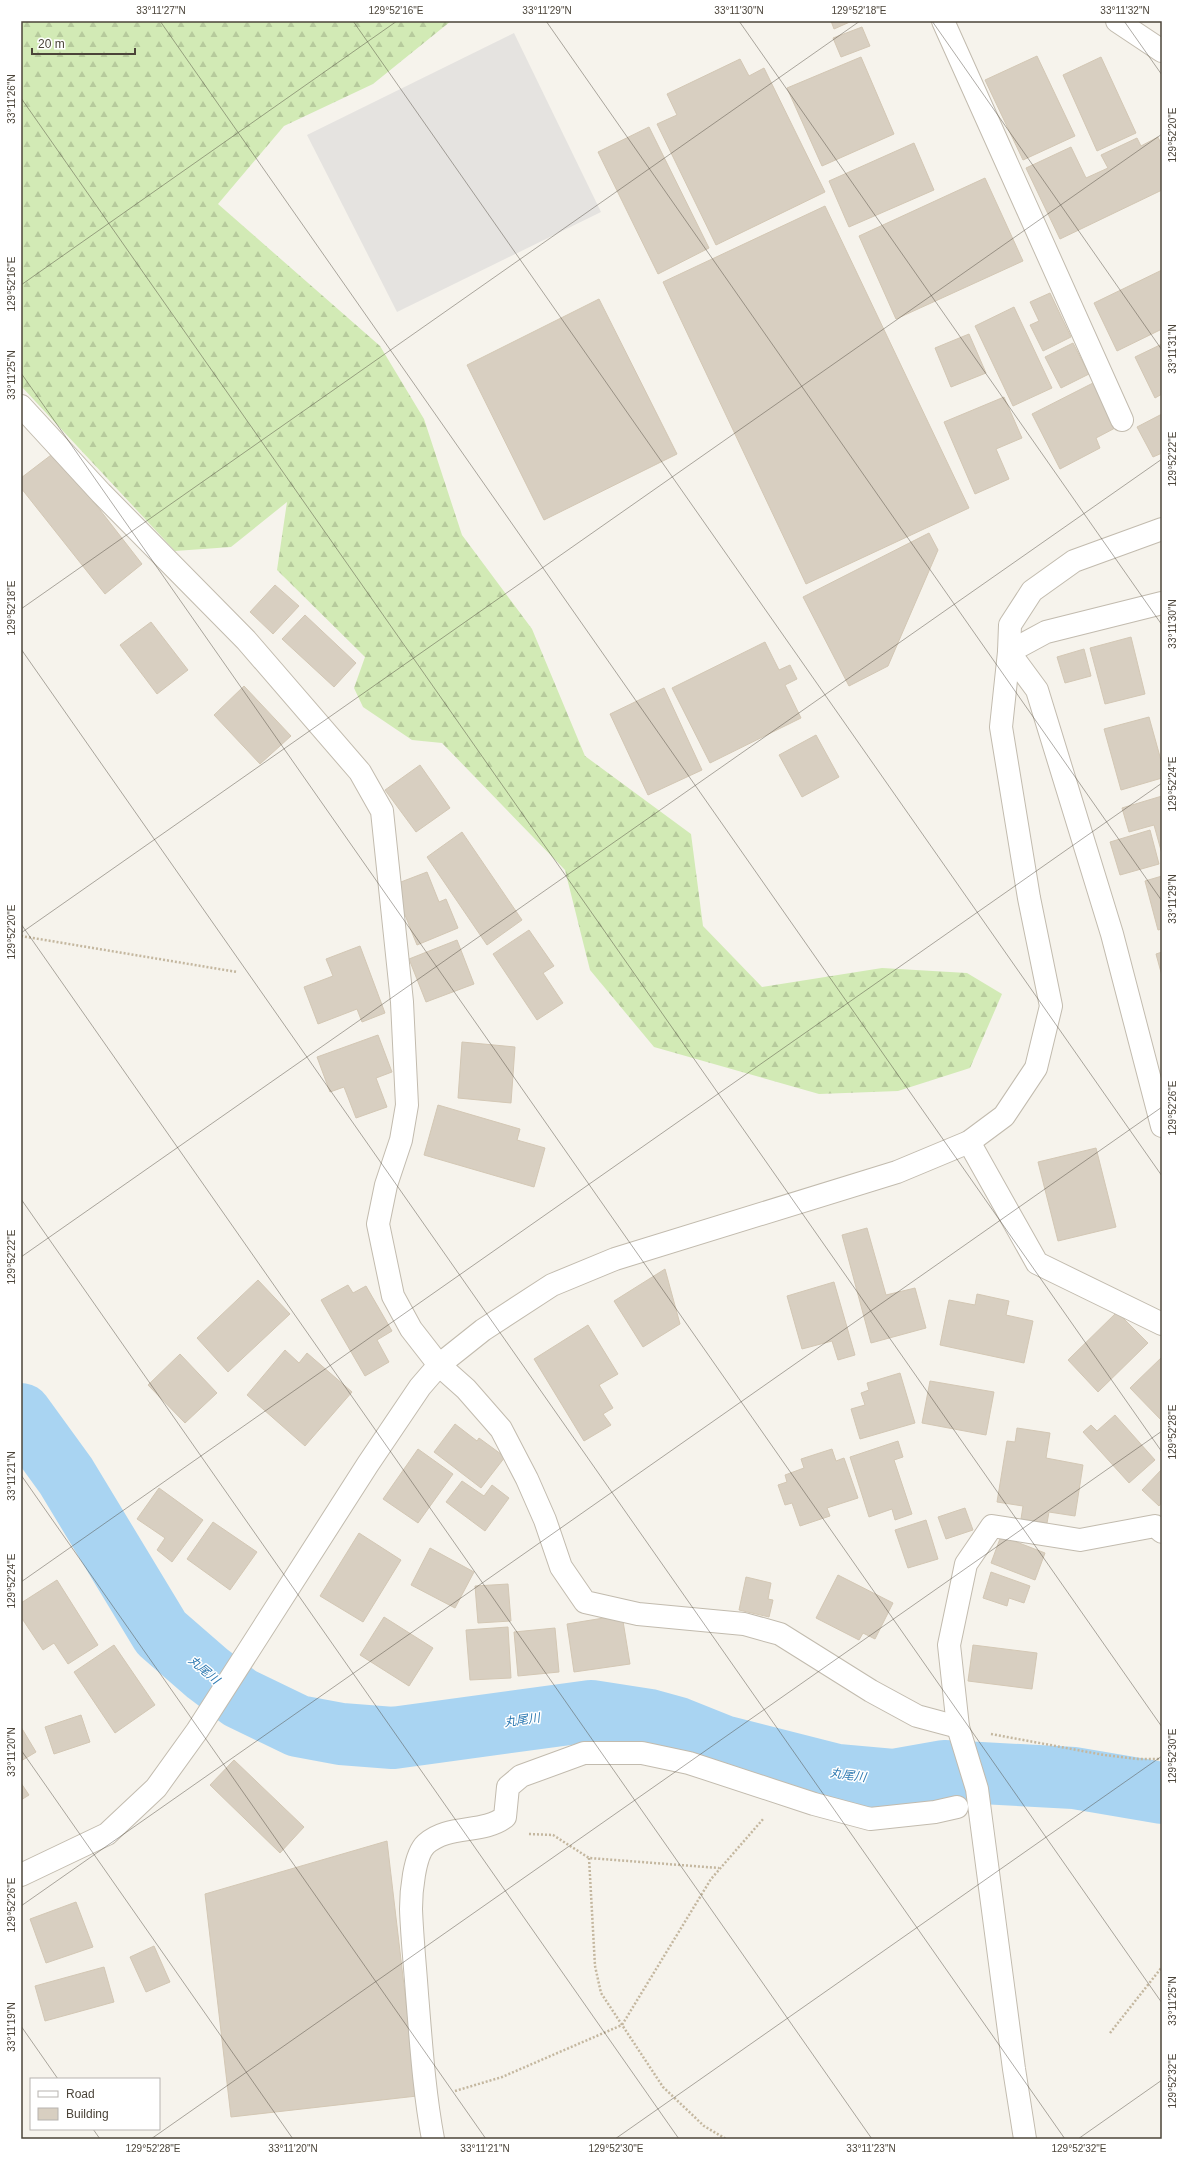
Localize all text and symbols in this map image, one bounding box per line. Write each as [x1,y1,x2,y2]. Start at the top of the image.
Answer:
text: 33°11'27"N [136,5,186,16]
text: 129°52'16"E [368,5,424,16]
text: 33°11'29"N [522,5,572,16]
text: 33°11'30"N [714,5,764,16]
text: 129°52'18"E [831,5,887,16]
text: 33°11'32"N [1100,5,1150,16]
scale bar [32,30,135,56]
text: 20 m [38,37,65,51]
text: 33°11'26"N [6,74,17,124]
text: 129°52'20"E [1167,107,1178,163]
text: 129°52'16"E [6,256,17,312]
text: 33°11'31"N [1167,324,1178,374]
text: 33°11'25"N [6,350,17,400]
text: 129°52'22"E [1167,431,1178,487]
text: 129°52'18"E [6,580,17,636]
text: 33°11'30"N [1167,599,1178,649]
text: 129°52'24"E [1167,756,1178,812]
text: 33°11'29"N [1167,874,1178,924]
text: 129°52'20"E [6,904,17,960]
text: 129°52'26"E [1167,1080,1178,1136]
text: 129°52'22"E [6,1229,17,1285]
text: 129°52'28"E [1167,1404,1178,1460]
text: 33°11'21"N [6,1451,17,1501]
text: 129°52'24"E [6,1553,17,1609]
water label: 丸尾川 [186,1653,224,1688]
water label: 丸尾川 [503,1710,543,1729]
text: 33°11'20"N [6,1727,17,1777]
text: 129°52'30"E [1167,1728,1178,1784]
water label: 丸尾川 [829,1766,869,1785]
text: 129°52'26"E [6,1877,17,1933]
text: 33°11'25"N [1167,1976,1178,2026]
text: 33°11'19"N [6,2002,17,2052]
text: 129°52'32"E [1167,2053,1178,2109]
legend [30,2078,160,2130]
text: Road [66,2087,95,2101]
text: Building [66,2107,109,2121]
text: 129°52'28"E [125,2143,181,2154]
text: 33°11'20"N [268,2143,318,2154]
text: 33°11'21"N [460,2143,510,2154]
text: 129°52'30"E [588,2143,644,2154]
text: 33°11'23"N [846,2143,896,2154]
text: 129°52'32"E [1051,2143,1107,2154]

